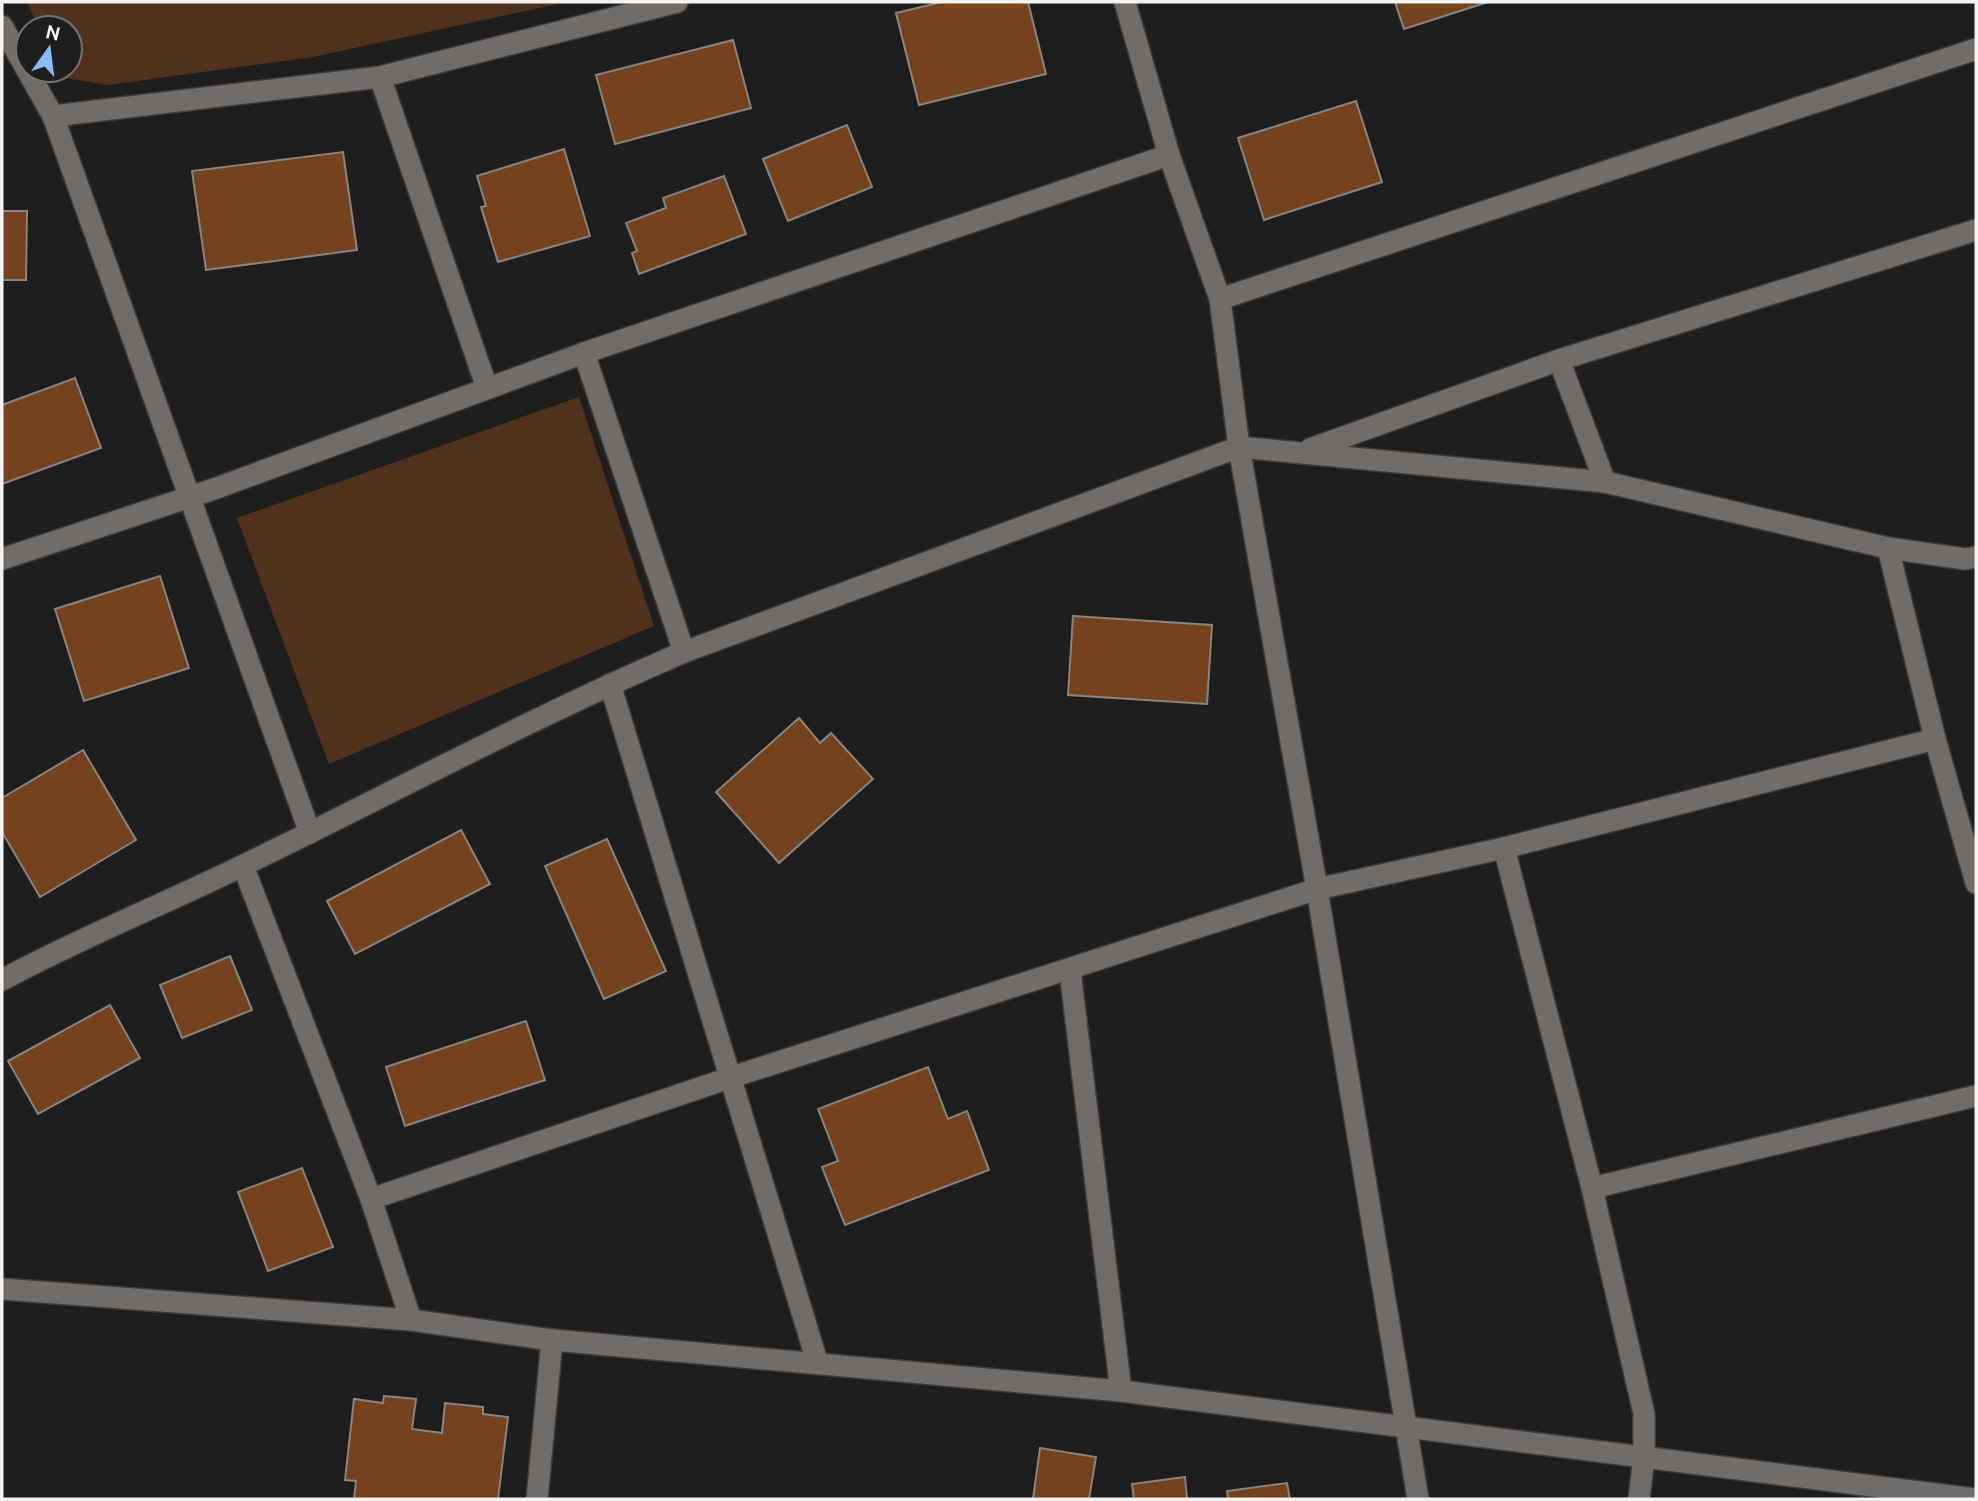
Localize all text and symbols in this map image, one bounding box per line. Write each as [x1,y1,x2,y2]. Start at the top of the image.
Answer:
north arrow [14,14,84,84]
text: N [44,20,63,45]

